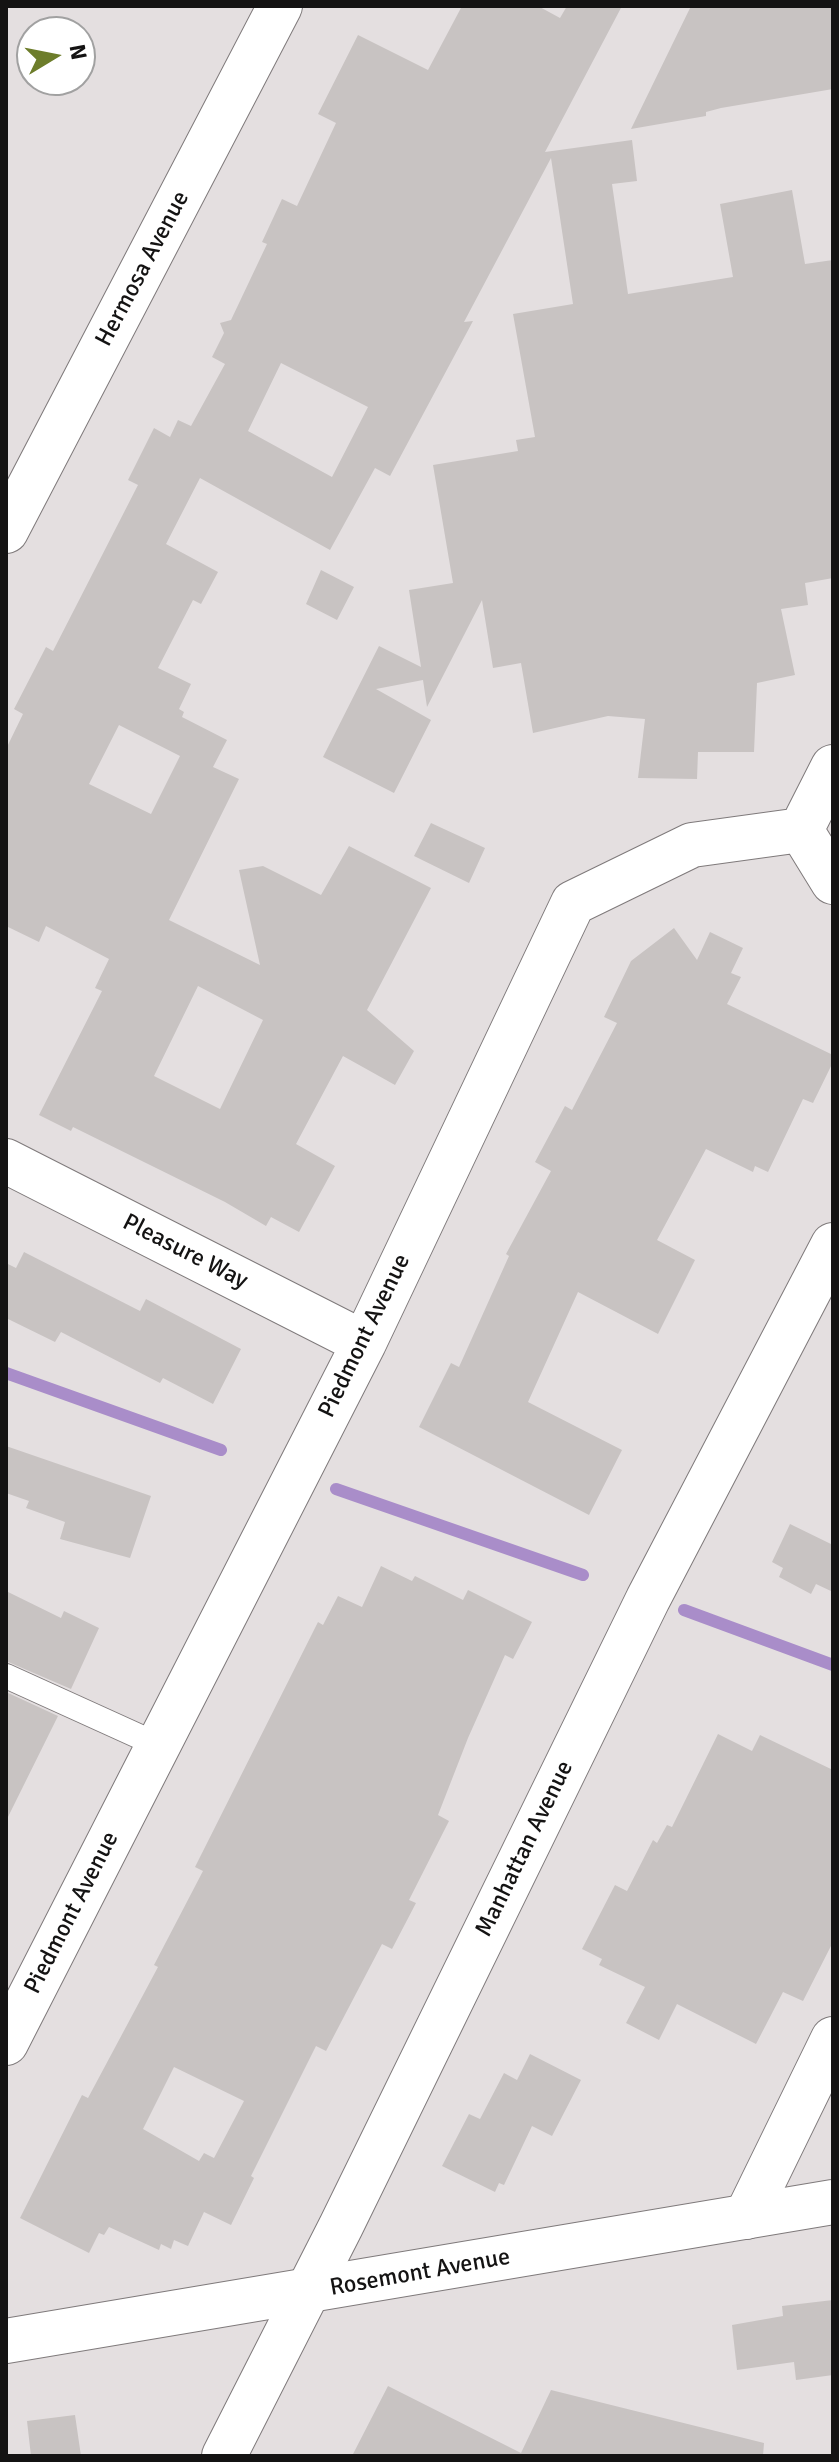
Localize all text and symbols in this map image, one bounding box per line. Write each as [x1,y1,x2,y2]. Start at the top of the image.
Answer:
north arrow [16,16,96,96]
text: N [64,42,93,62]
street label: Hermosa Avenue [90,186,196,352]
street label: Pleasure Way [118,1208,252,1296]
street label: Piedmont Avenue [313,1250,417,1422]
street label: Manhattan Avenue [470,1756,580,1942]
street label: Piedmont Avenue [19,1827,125,1999]
street label: Rosemont Avenue [328,2243,512,2303]

